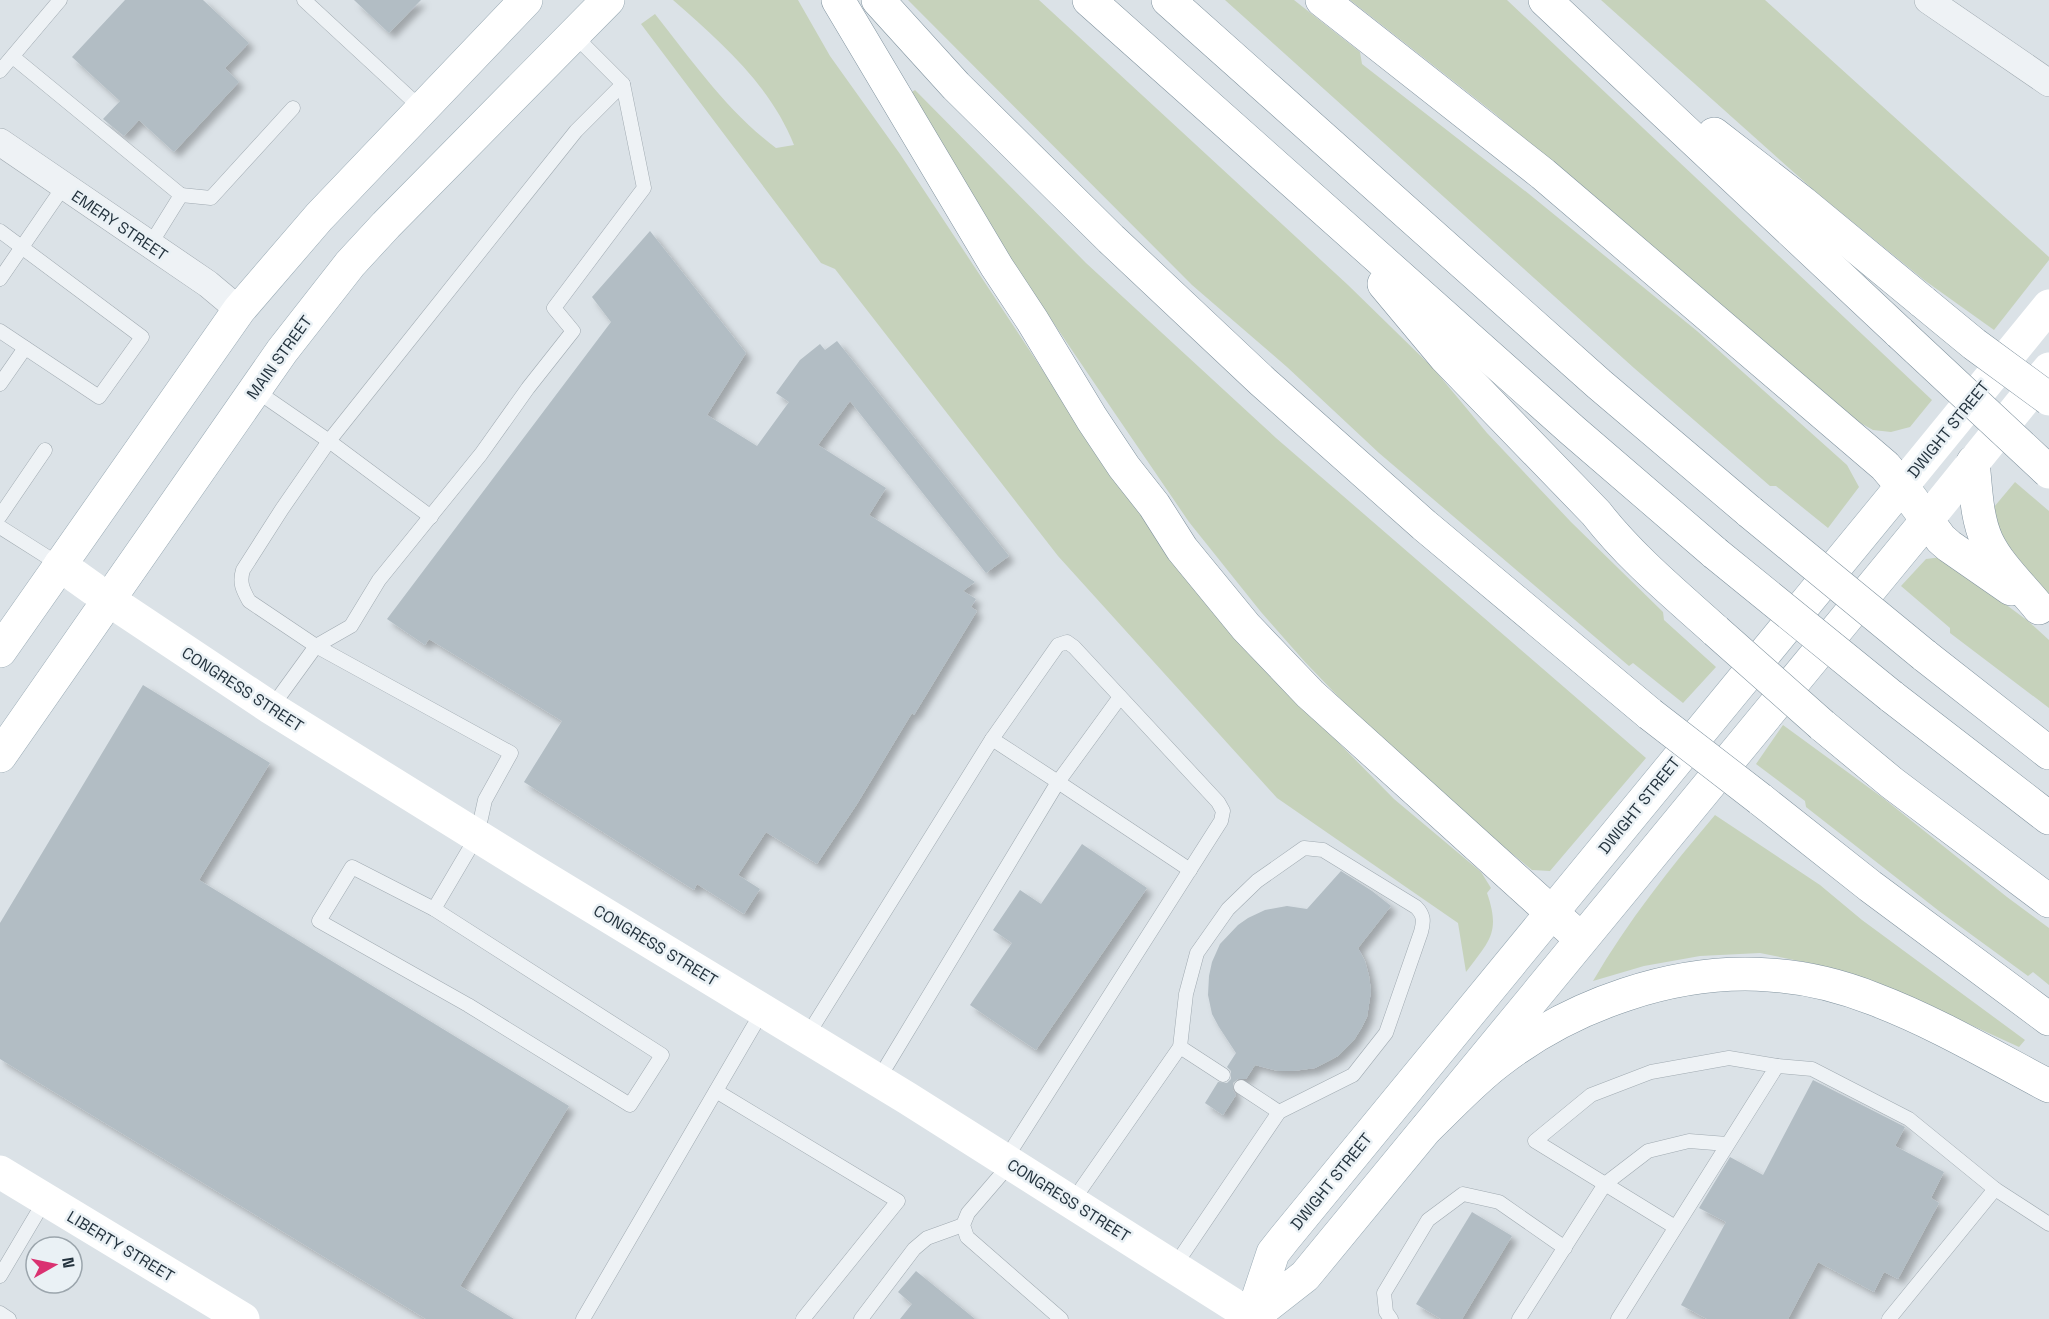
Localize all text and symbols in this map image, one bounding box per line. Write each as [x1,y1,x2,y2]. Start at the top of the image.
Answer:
street label: EMERY STREET [68,185,172,265]
street label: MAIN STREET [242,311,317,403]
street label: DWIGHT STREET [1903,377,1994,482]
street label: CONGRESS STREET [178,642,308,737]
street label: DWIGHT STREET [1594,753,1685,858]
street label: CONGRESS STREET [590,900,722,991]
street label: DWIGHT STREET [1286,1129,1377,1234]
street label: CONGRESS STREET [1003,1154,1134,1247]
street label: LIBERTY STREET [63,1206,178,1287]
north arrow [24,1235,84,1295]
text: N [57,1256,80,1270]

